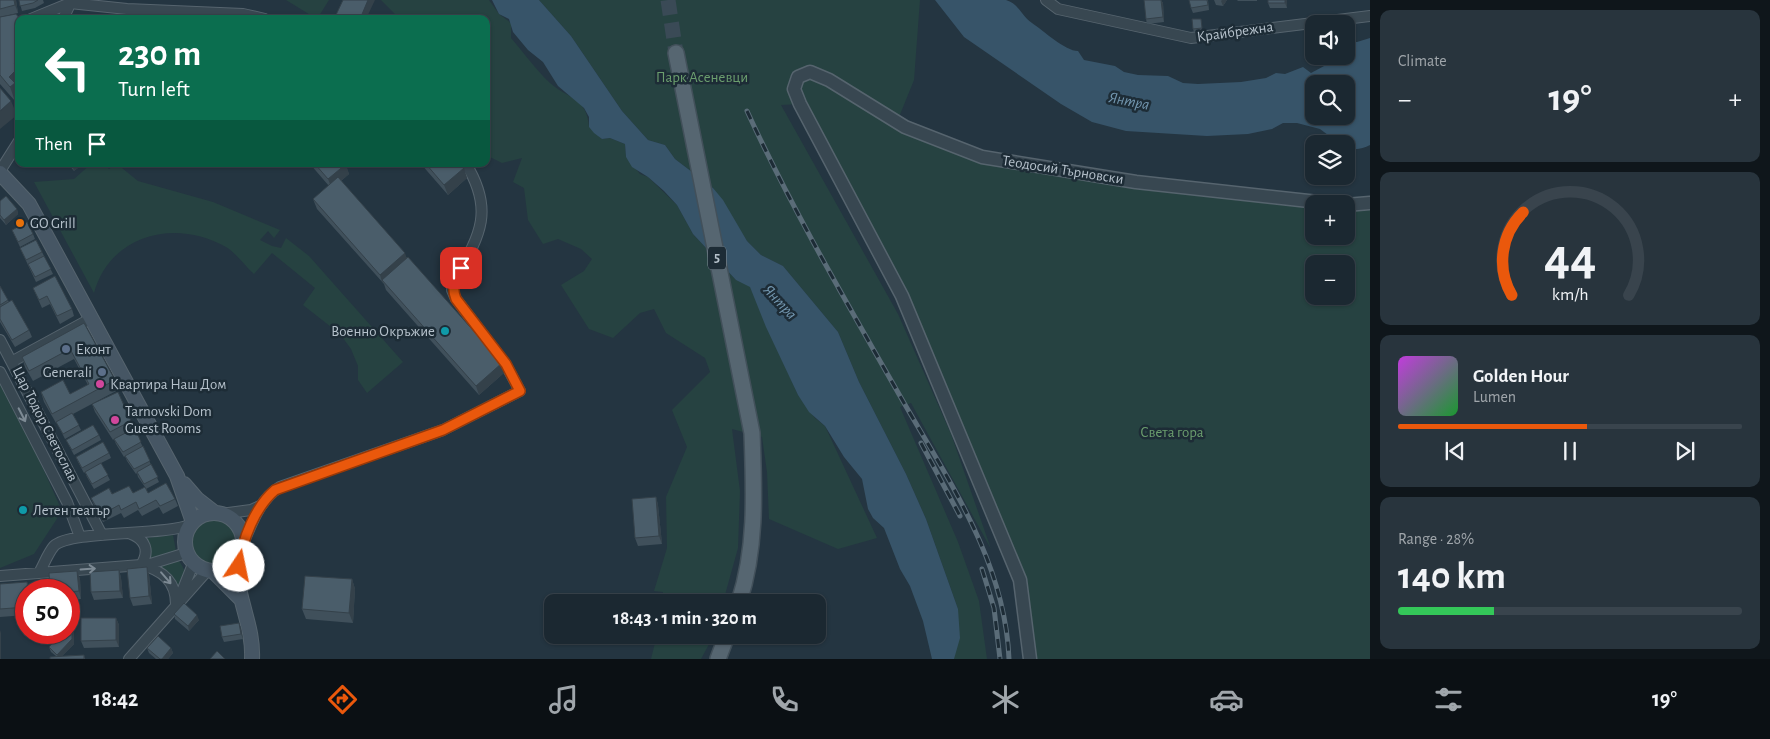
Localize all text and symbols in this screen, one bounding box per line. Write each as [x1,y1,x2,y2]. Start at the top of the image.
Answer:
map controls [1305,15,1355,305]
button: sound [1305,15,1355,65]
street label: Крайбрежна [1196,19,1274,45]
icon: left [35,35,100,100]
text: 230 m [118,37,201,72]
text: Climate [1398,53,1447,69]
park label: Парк Асеневци [656,70,748,85]
button: search [1305,75,1355,125]
text: Turn left [118,78,190,100]
text: 19° [1548,80,1592,118]
text: − [1398,86,1411,114]
text: + [1729,86,1742,114]
water label: Янтра [1107,89,1151,114]
icon: arrive [83,130,111,158]
text: Then [35,135,73,154]
button: layers [1305,135,1355,185]
street label: Теодосий Търновски [1001,153,1125,187]
button: + [1305,195,1355,245]
place label: GO Grill [30,216,76,231]
marker: GO Grill [14,217,26,229]
text: 44 [1544,232,1596,284]
pin [440,247,482,289]
road number: 5 [708,247,726,270]
icon: arrive [447,254,475,282]
button: − [1305,255,1355,305]
water label: Янтра [759,282,800,323]
text: km/h [1552,286,1588,304]
place label: Военно Окръжие [331,324,435,339]
marker: Военно Окръжие [439,325,451,337]
place label: Еконт [76,342,111,357]
marker: Еконт [60,343,72,355]
street label: Цар Тодор Светослав [10,364,80,484]
place label: Generali [43,365,92,380]
marker: Generali [96,366,108,378]
text: Golden Hour [1473,367,1569,386]
place label: Квартира Наш Дом [110,377,226,392]
marker: Квартира Наш Дом [94,378,106,390]
text: Lumen [1473,389,1516,405]
place label: Tarnovski Dom Guest Rooms [125,404,212,436]
one-way arrow [18,407,27,422]
marker: Tarnovski Dom Guest Rooms [109,414,121,426]
park label: Света гора [1140,425,1204,440]
icon: previous [1441,437,1469,465]
icon: pause [1556,437,1584,465]
icon: next [1671,437,1699,465]
place label: Летен театър [33,503,111,518]
marker: Летен театър [17,504,29,516]
text: Range · 28% [1398,531,1474,547]
position arrow [212,539,264,591]
text: 140 km [1398,558,1506,596]
one-way arrow [80,565,96,574]
one-way arrow [160,571,172,584]
speed limit sign: 50 [15,579,80,644]
text: 18:43 · 1 min · 320 m [613,609,757,628]
icon: directions [325,682,360,717]
icon: music [546,682,581,717]
icon: phone [767,682,802,717]
icon: climate [988,682,1023,717]
icon: car [1209,682,1244,717]
icon: filters [1431,682,1466,717]
text: 18:42 [93,688,138,710]
text: 19° [1652,688,1677,710]

